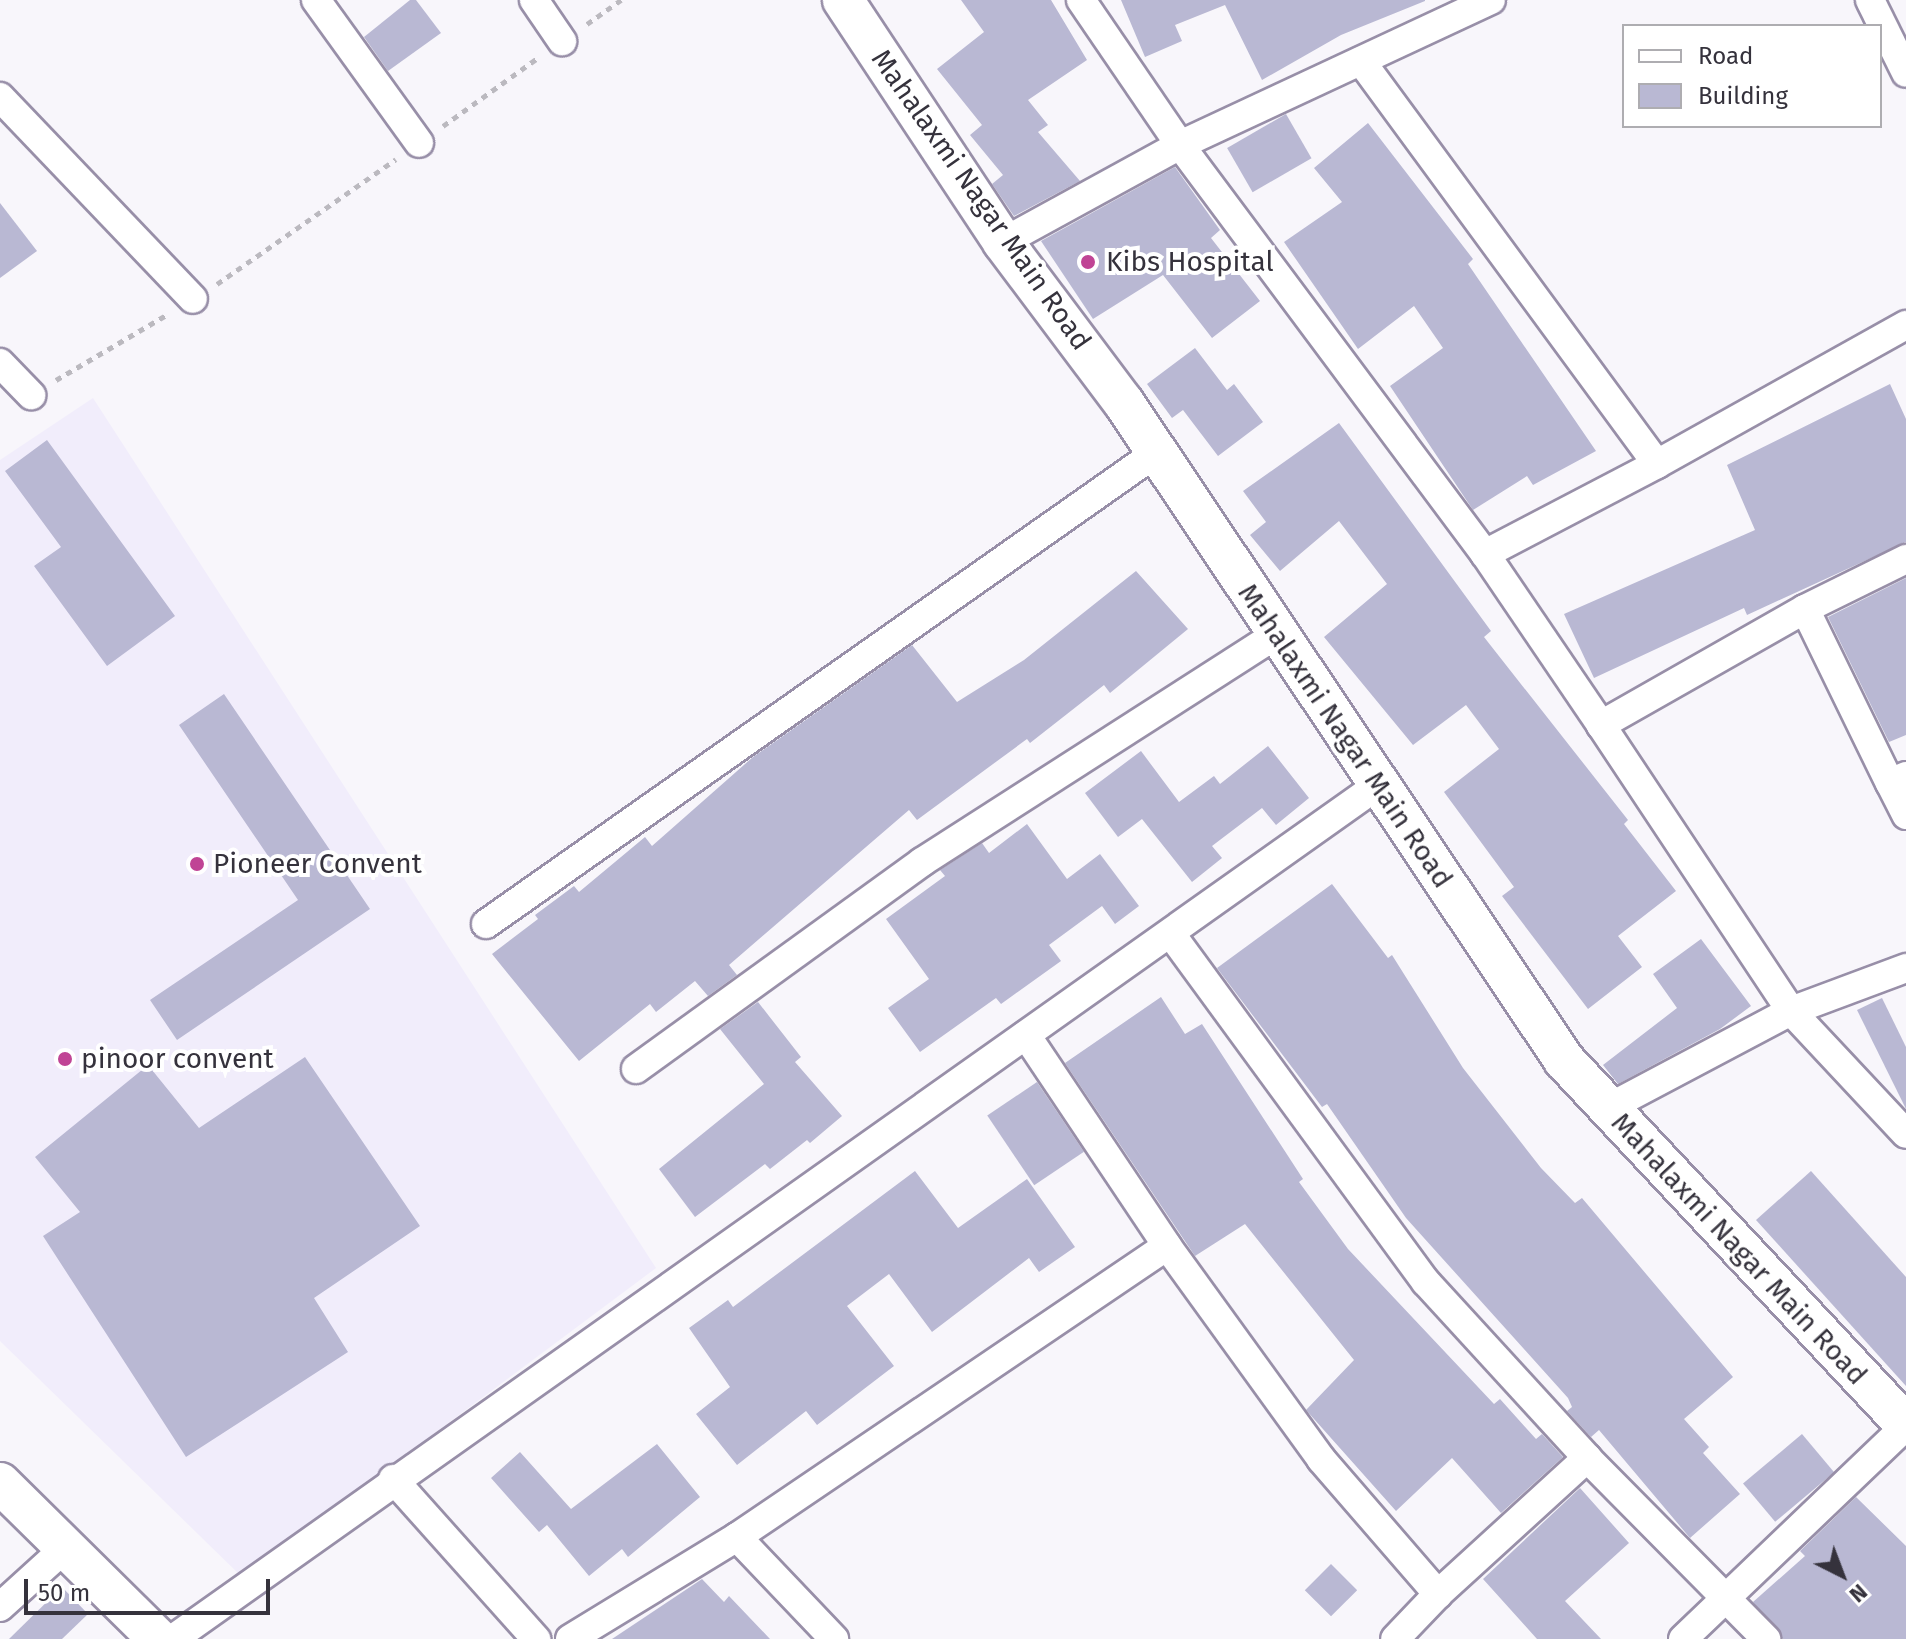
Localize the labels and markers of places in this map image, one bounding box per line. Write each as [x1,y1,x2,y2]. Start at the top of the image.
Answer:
place label: Kibs Hospital [1106,245,1274,279]
marker: Kibs Hospital [1077,251,1099,273]
place label: Pioneer Convent [213,847,422,881]
marker: Pioneer Convent [188,855,206,873]
place label: pinoor convent [81,1042,274,1076]
marker: pinoor convent [56,1050,74,1068]

